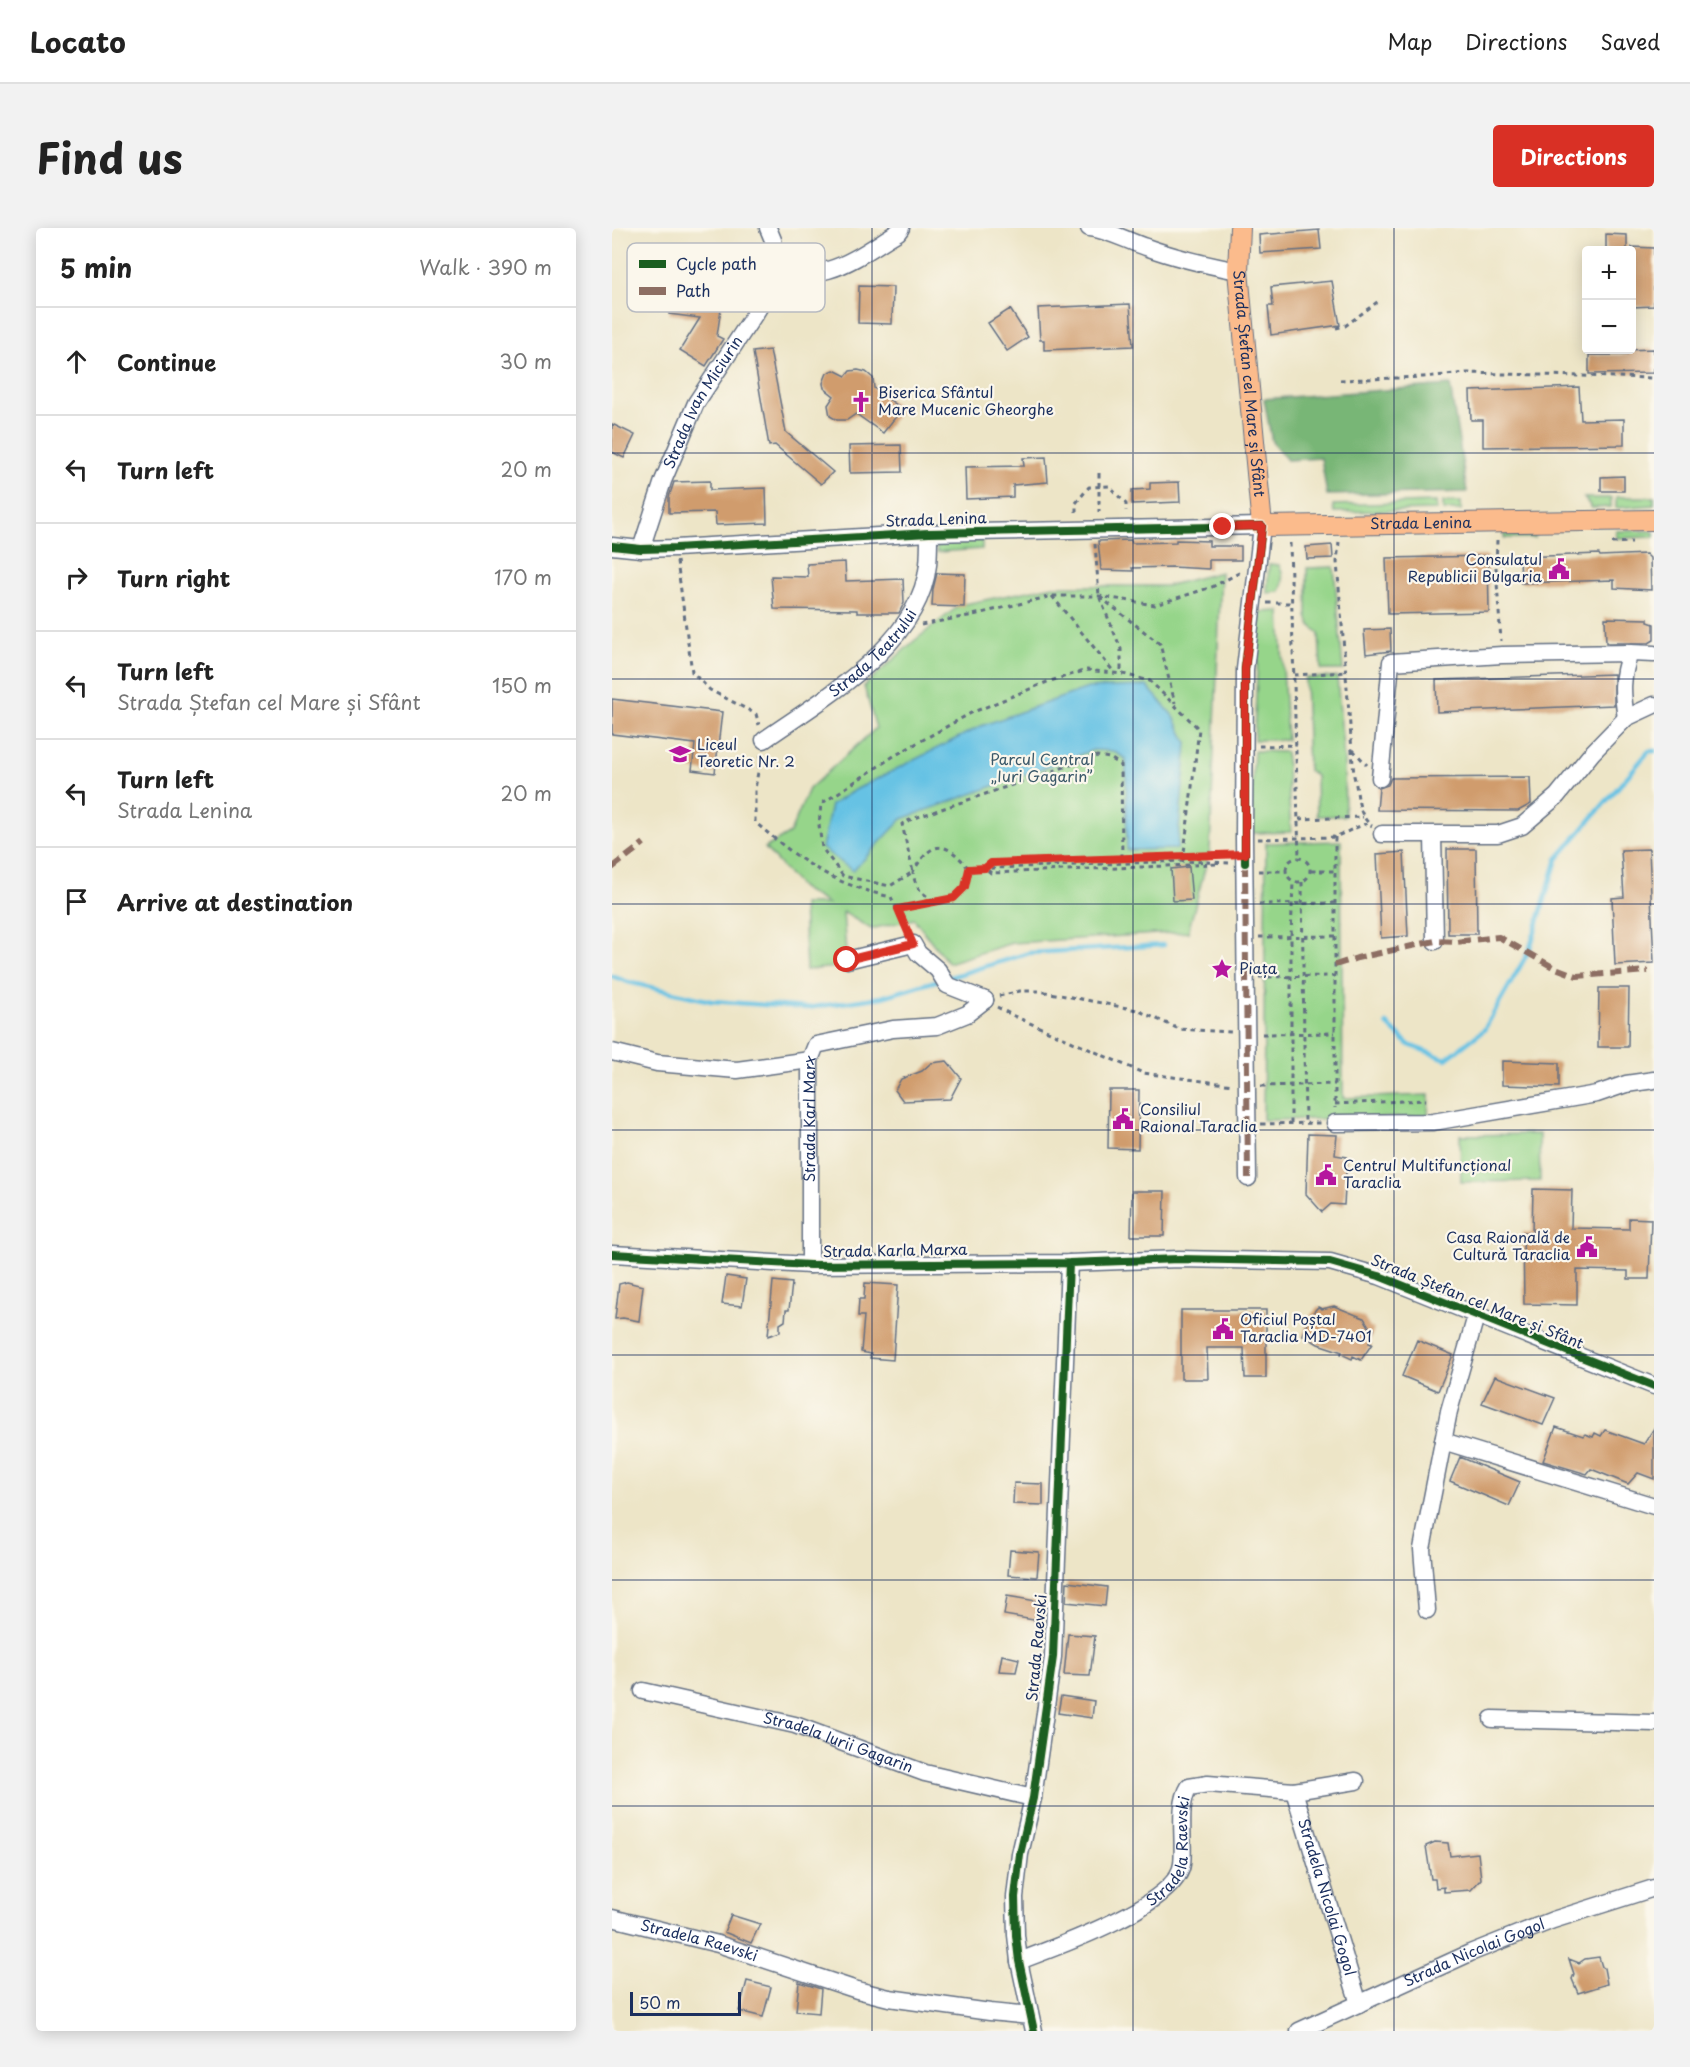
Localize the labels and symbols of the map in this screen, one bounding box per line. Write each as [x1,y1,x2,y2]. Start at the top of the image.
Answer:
legend [627,243,825,312]
text: Cycle path [676,251,757,275]
street label: Strada Ștefan cel Mare și Sfânt [1228,269,1272,498]
text: Path [676,278,711,302]
street label: Strada Ivan Miciurin [657,330,747,472]
place label: Biserica Sfântul Mare Mucenic Gheorghe [878,380,1054,420]
church icon: Biserica Sfântul Mare Mucenic Gheorghe [849,390,873,414]
street label: Strada Lenina [885,505,988,532]
street label: Strada Lenina [1370,510,1472,534]
route end [1209,513,1235,539]
place label: Consulatul Republicii Bulgaria [1408,547,1543,587]
public building icon: Consulatul Republicii Bulgaria [1547,557,1571,581]
street label: Strada Teatrului [823,604,921,702]
place label: Liceul Teoretic Nr. 2 [697,732,795,772]
school or university icon: Liceul Teoretic Nr. 2 [668,742,692,766]
park label: Parcul Central „Iuri Gagarin” [990,747,1094,787]
route start [833,946,859,972]
place label: Piața [1239,956,1278,979]
place icon: Piața [1210,957,1234,981]
street label: Strada Karl Marx [797,1051,821,1182]
place label: Consiliul Raional Taraclia [1140,1097,1258,1137]
public building icon: Consiliul Raional Taraclia [1111,1107,1135,1131]
place label: Centrul Multifuncțional Taraclia [1343,1153,1511,1193]
public building icon: Centrul Multifuncțional Taraclia [1314,1163,1338,1187]
place label: Casa Raională de Cultură Taraclia [1446,1225,1571,1265]
public building icon: Casa Raională de Cultură Taraclia [1575,1235,1599,1259]
street label: Strada Karla Marxa [822,1237,968,1262]
street label: Strada Ștefan cel Mare și Sfânt [1368,1247,1587,1354]
place label: Oficiul Poștal Taraclia MD-7401 [1240,1307,1372,1347]
public building icon: Oficiul Poștal Taraclia MD-7401 [1211,1317,1235,1341]
street label: Strada Raevski [1019,1593,1052,1703]
street label: Stradela Iurii Gagarin [761,1705,917,1778]
street label: Stradela Raevski [1141,1793,1195,1911]
street label: Stradela Nicolai Gogol [1293,1815,1363,1978]
street label: Strada Nicolai Gogol [1399,1911,1548,1992]
street label: Stradela Raevski [638,1912,761,1966]
scale bar [630,1989,741,2016]

